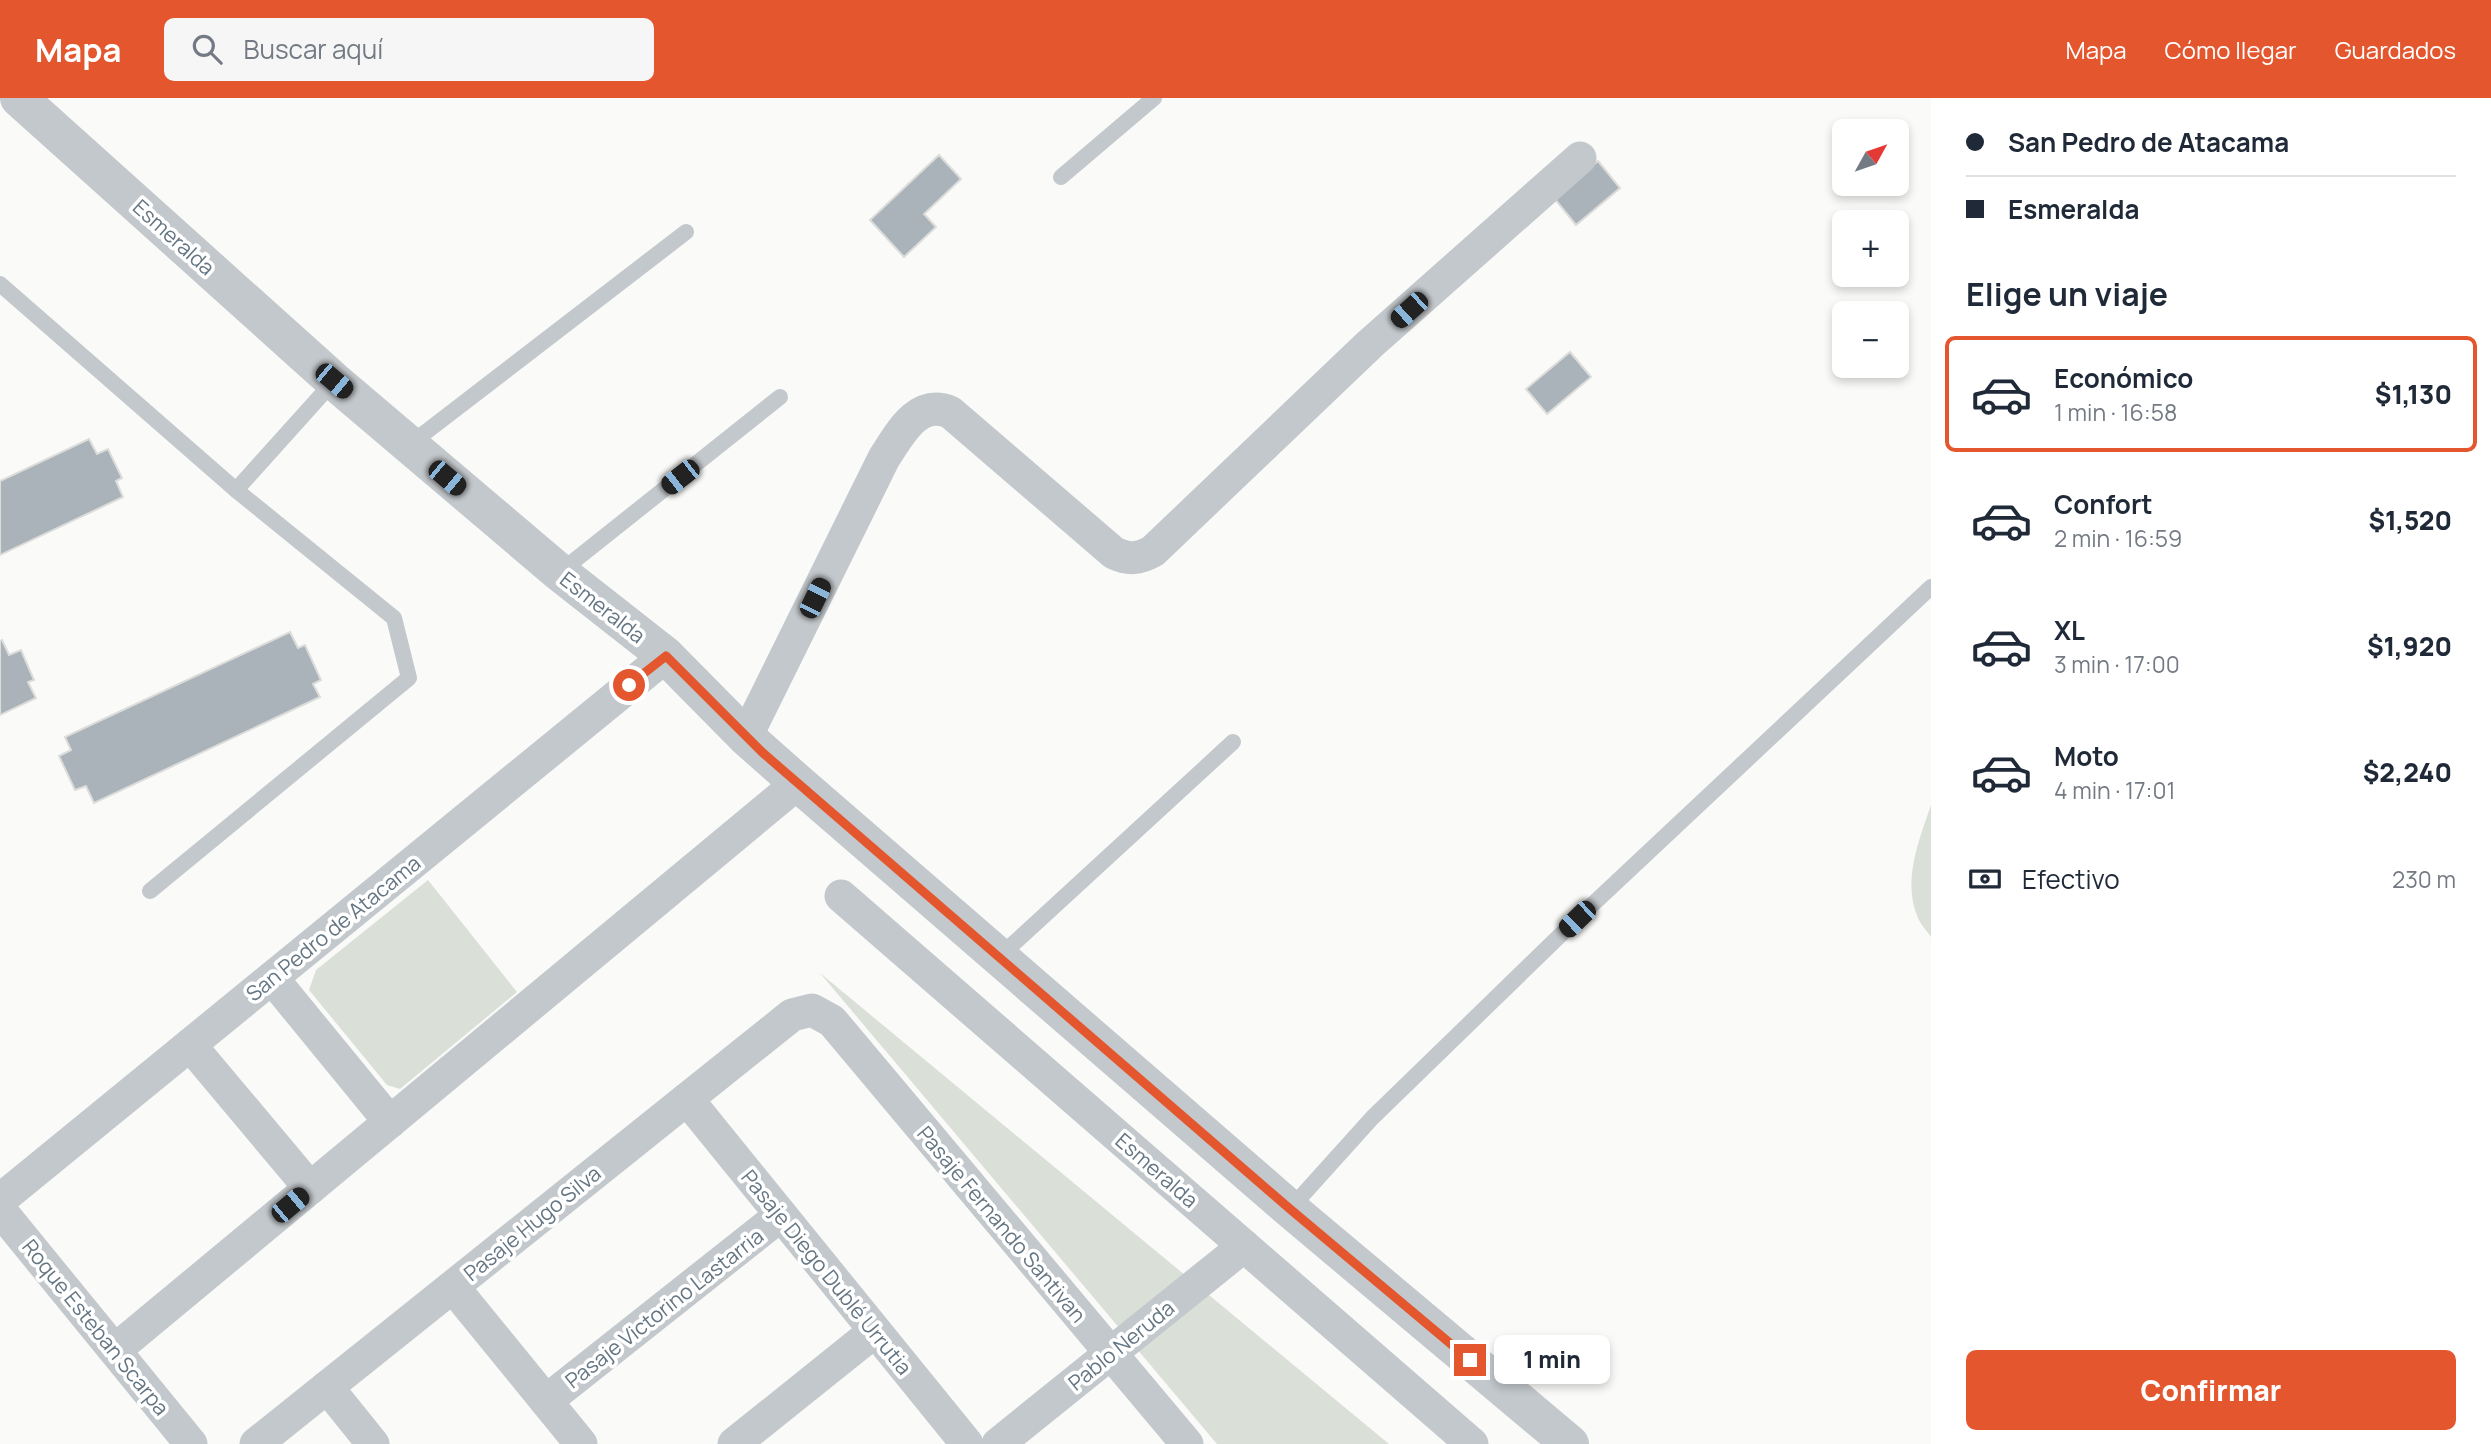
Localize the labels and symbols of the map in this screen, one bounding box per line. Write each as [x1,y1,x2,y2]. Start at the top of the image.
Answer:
north arrow [1832,119,1909,196]
street label: Esmeralda [127,193,221,281]
car [1387,288,1432,332]
car [312,359,357,403]
car [425,456,470,500]
car [657,456,704,498]
street label: Esmeralda [555,565,651,649]
car [797,575,834,621]
route start [613,669,645,701]
street label: San Pedro de Atacama [240,849,426,1007]
car [1555,897,1600,941]
street label: Pasaje Fernando Santivan [911,1120,1093,1328]
street label: Esmeralda [1110,1126,1204,1214]
street label: Pasaje Hugo Silva [458,1159,606,1287]
street label: Pasaje Diego Dublé Urrutia [735,1164,919,1380]
car [268,1183,313,1227]
street label: Pasaje Victorino Lastarria [559,1222,769,1394]
street label: Roque Esteban Scarpa [16,1233,176,1421]
street label: Pablo Neruda [1062,1294,1180,1396]
callout: 1 min [1494,1336,1610,1384]
route end [1454,1344,1486,1376]

